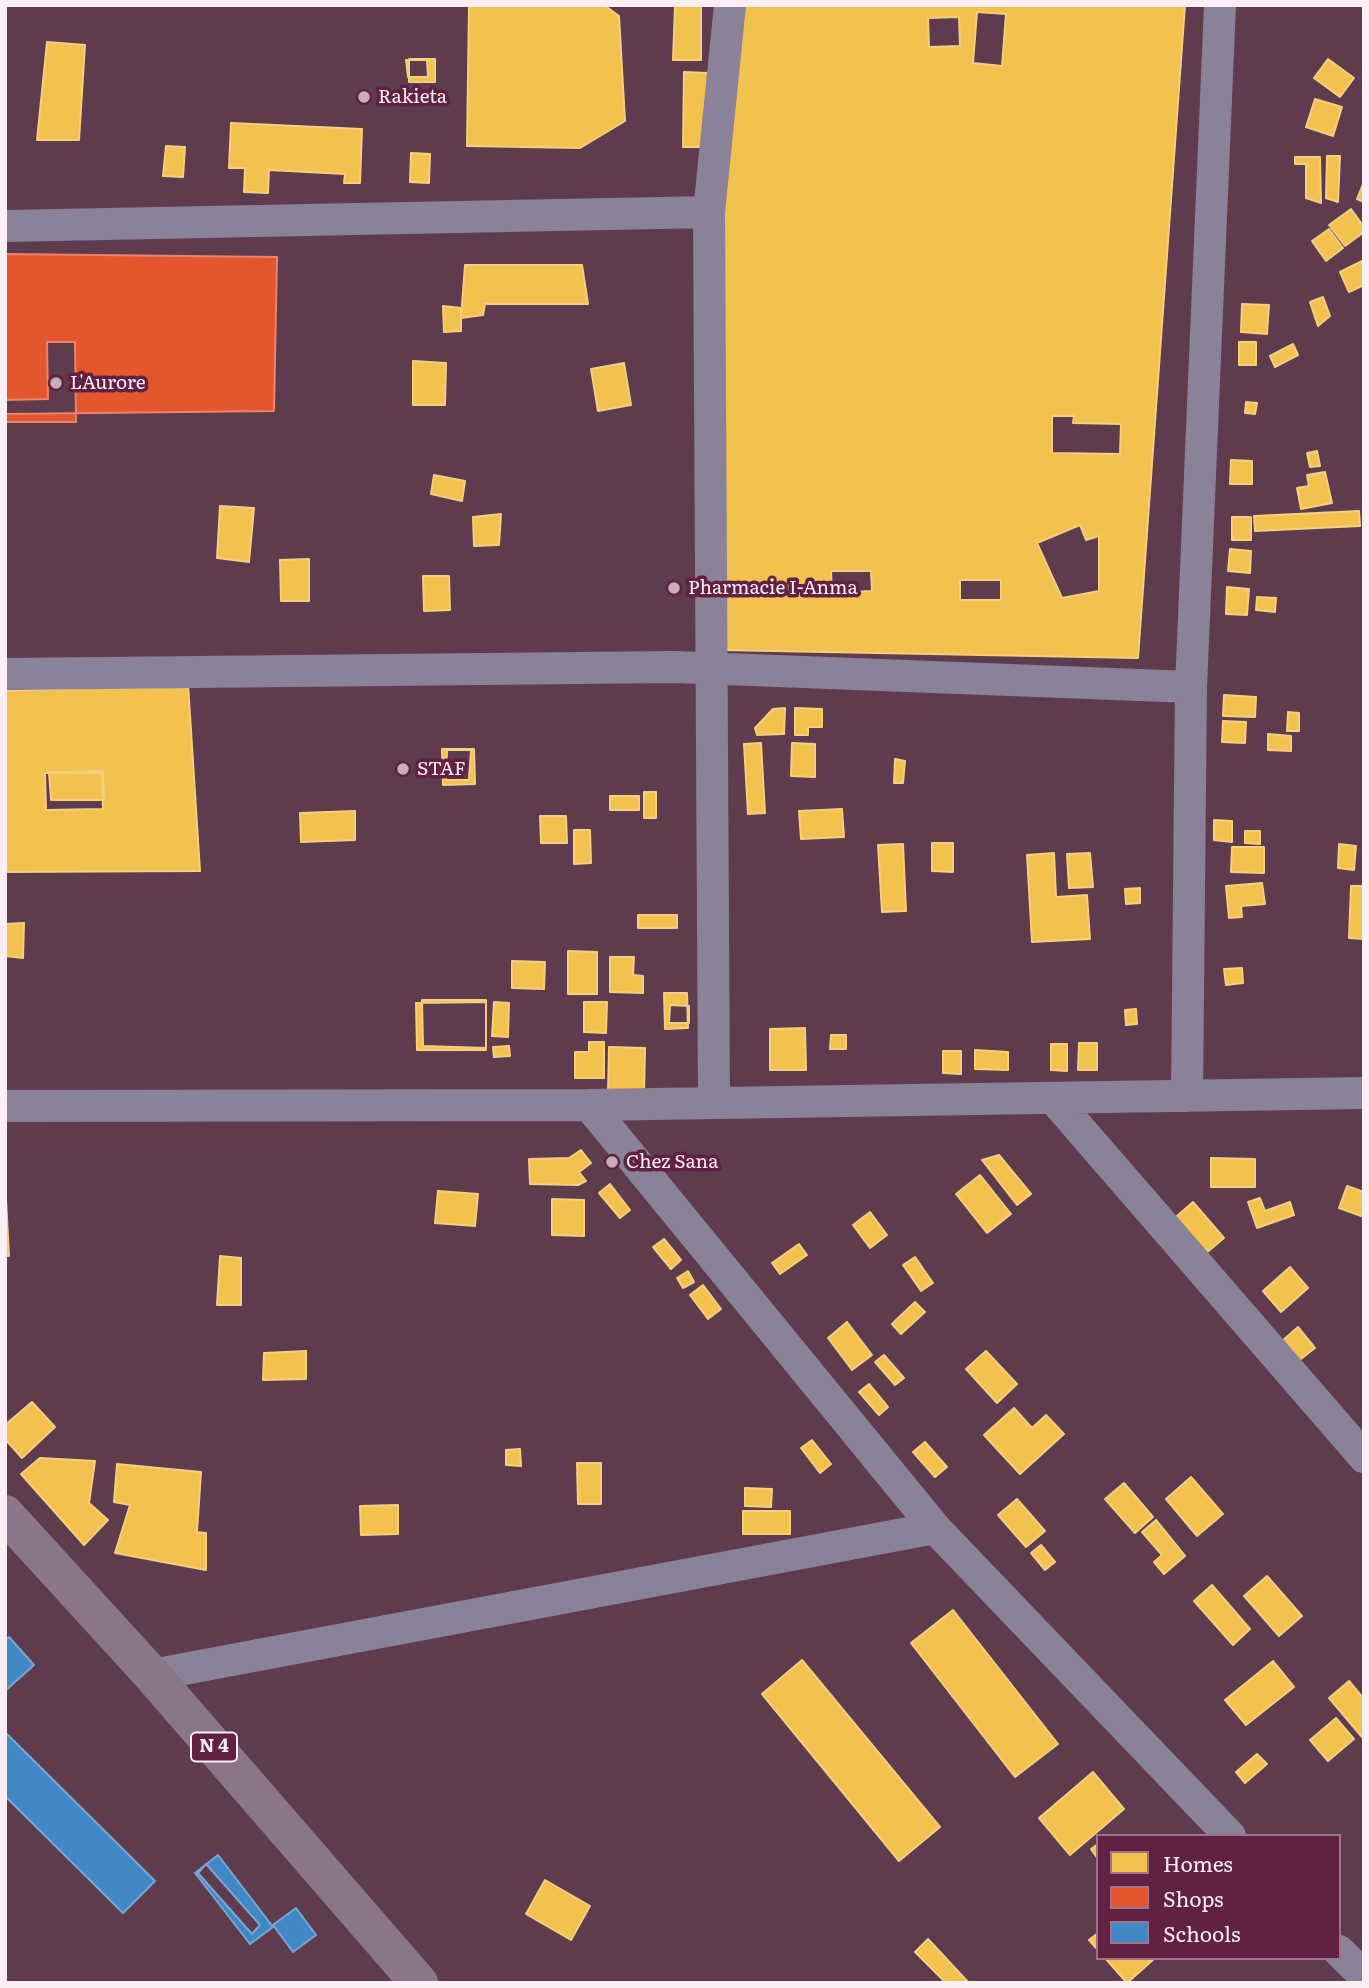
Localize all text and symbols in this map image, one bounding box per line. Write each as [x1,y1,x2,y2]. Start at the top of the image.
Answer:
place label: Rakieta [378,86,447,108]
marker: Rakieta [356,89,372,105]
place label: L'Aurore [70,372,146,394]
marker: L'Aurore [48,375,64,391]
place label: Pharmacie I-Anma [688,577,858,599]
marker: Pharmacie I-Anma [666,580,682,596]
place label: STAF [417,758,466,780]
marker: STAF [395,761,411,777]
place label: Chez Sana [626,1151,718,1173]
marker: Chez Sana [604,1154,620,1170]
road number: N 4 [191,1732,237,1762]
legend [1096,1834,1341,1960]
text: Homes [1163,1847,1233,1878]
text: Shops [1163,1882,1224,1913]
text: Schools [1163,1917,1241,1948]

